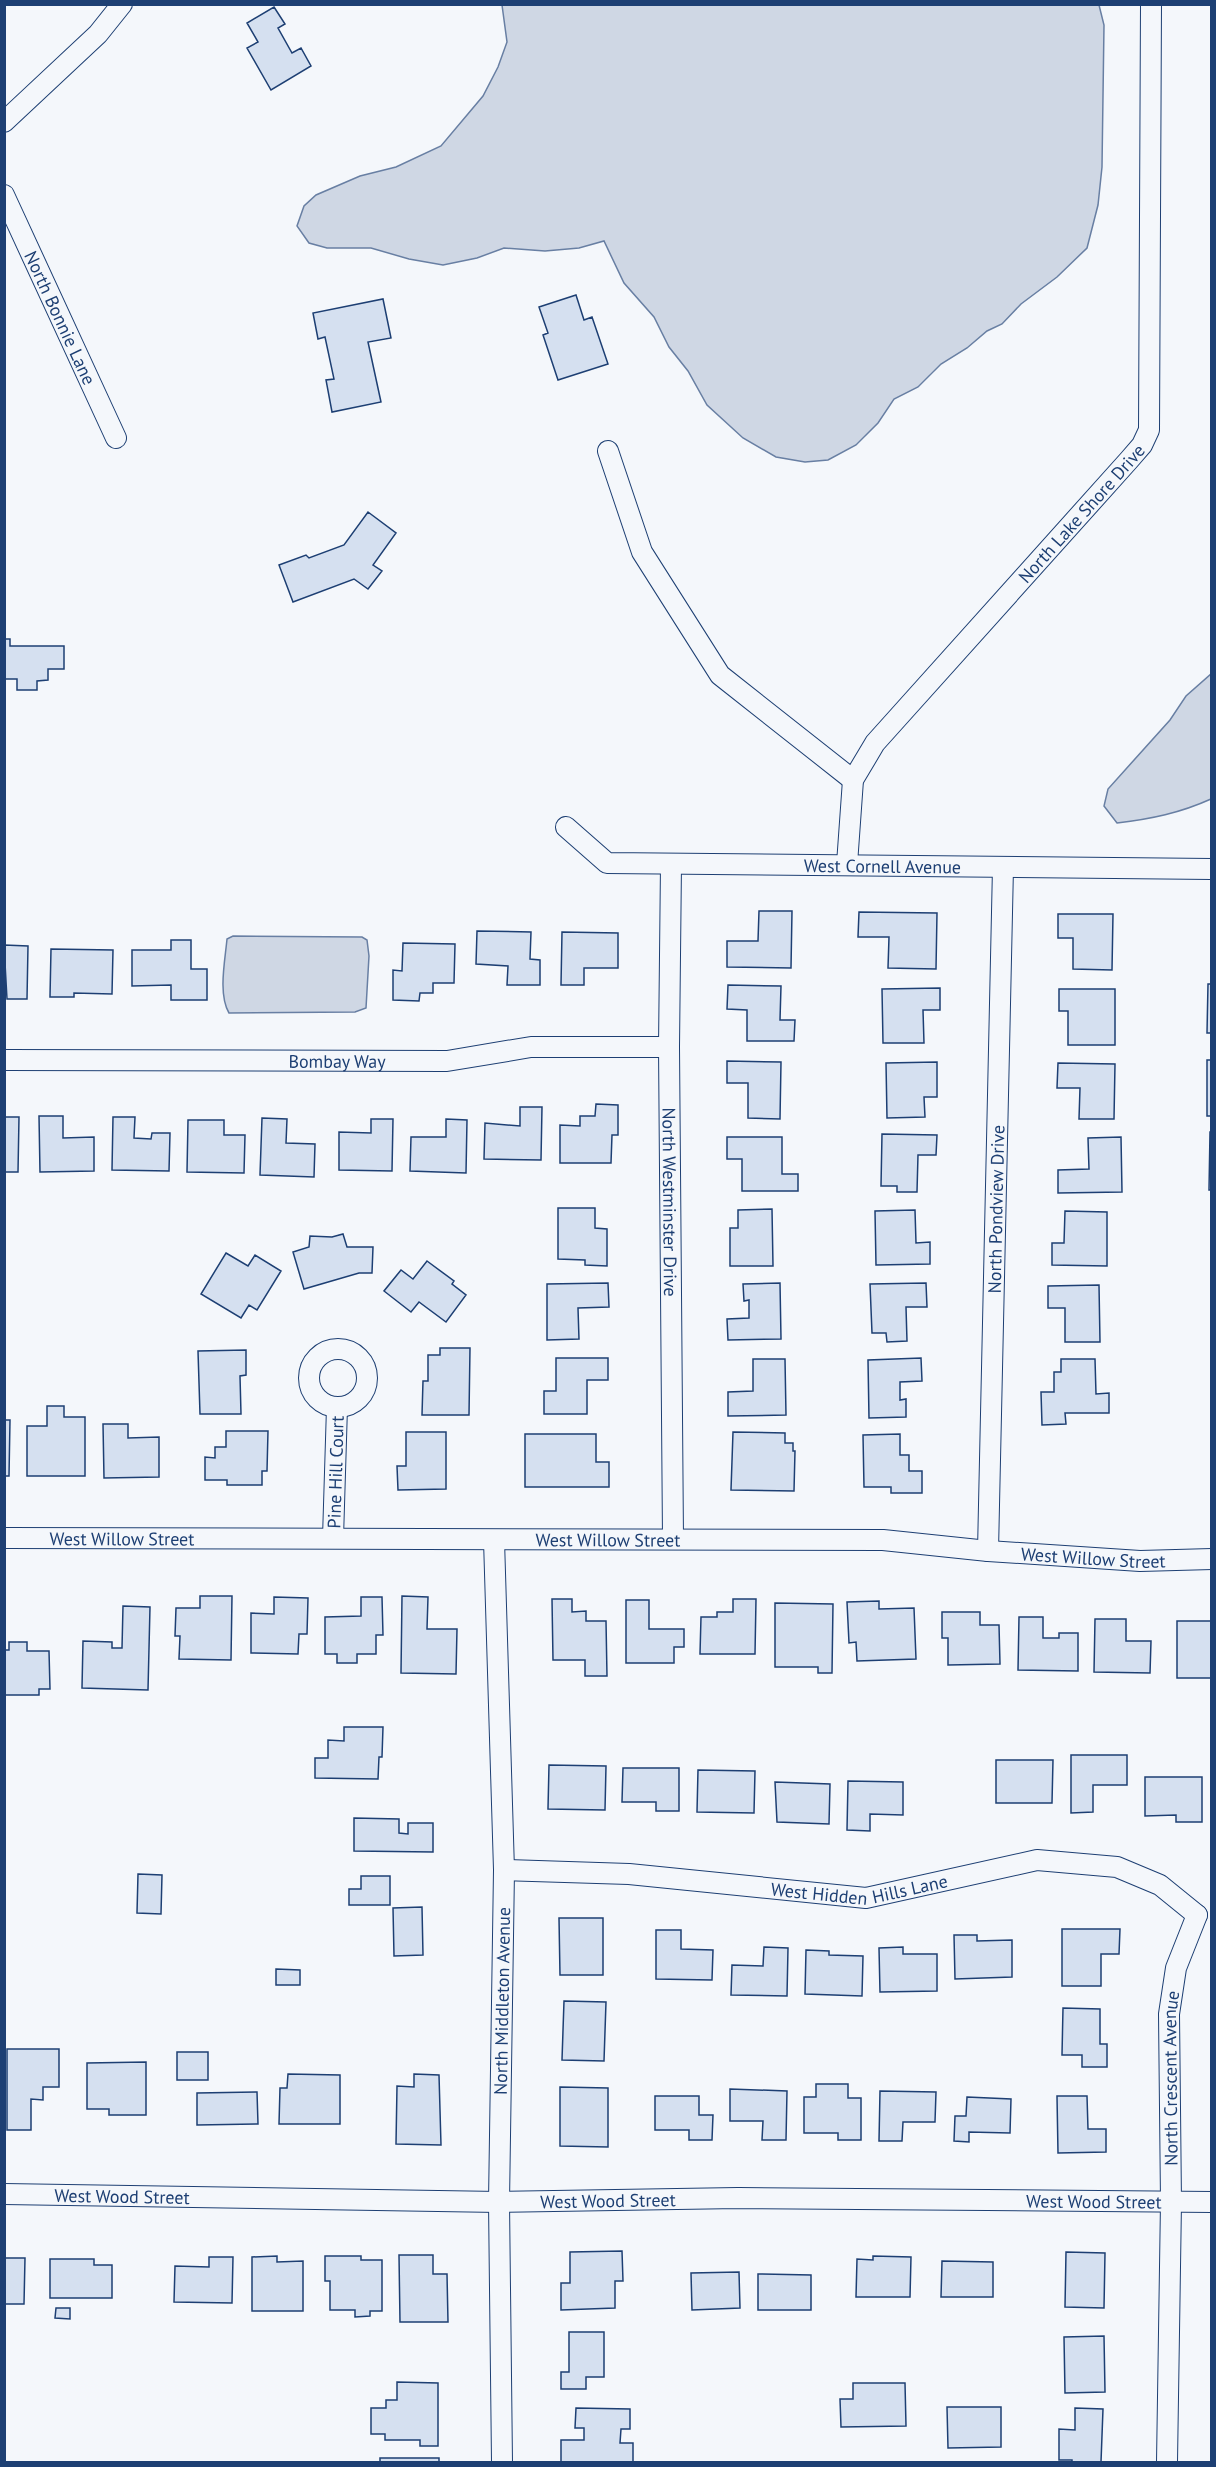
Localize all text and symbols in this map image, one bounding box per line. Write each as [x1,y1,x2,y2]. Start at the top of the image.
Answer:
street label: North Bonnie Lane [20,247,101,388]
street label: North Lake Shore Drive [1013,439,1149,588]
street label: West Cornell Avenue [804,853,961,878]
street label: Bombay Way [288,1049,386,1072]
street label: North Westminster Drive [658,1107,683,1297]
street label: North Pondview Drive [982,1125,1009,1293]
street label: Pine Hill Court [322,1415,348,1529]
street label: West Willow Street [50,1527,194,1550]
street label: West Willow Street [536,1528,680,1551]
street label: West Willow Street [1020,1542,1166,1573]
street label: West Hidden Hills Lane [770,1869,950,1910]
street label: North Middleton Avenue [489,1907,515,2095]
street label: North Crescent Avenue [1157,1989,1184,2166]
street label: West Wood Street [54,2183,190,2208]
street label: West Wood Street [540,2188,676,2213]
street label: West Wood Street [1026,2189,1162,2213]

